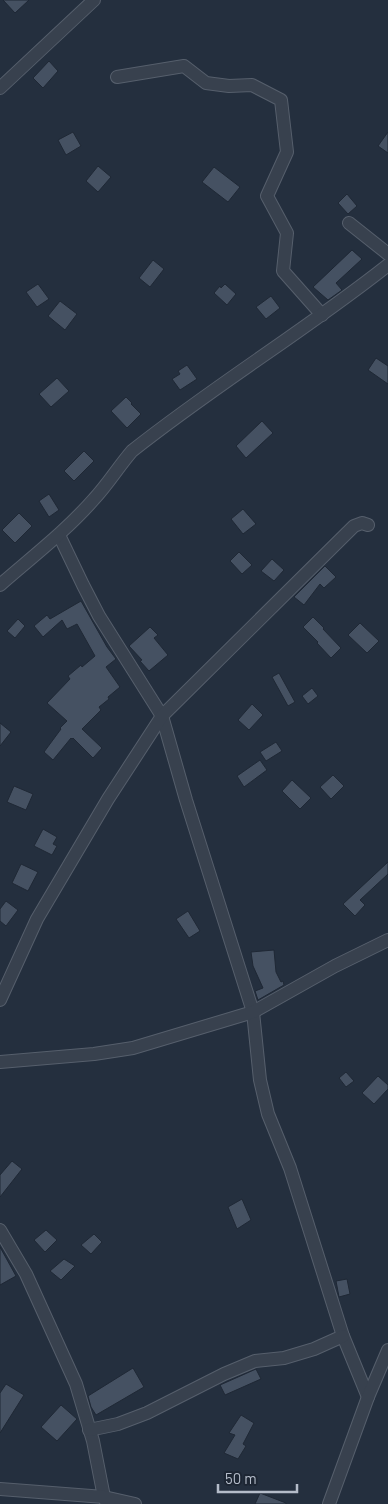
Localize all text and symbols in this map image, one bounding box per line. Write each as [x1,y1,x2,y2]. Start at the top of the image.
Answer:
scale bar [218,1462,297,1494]
text: 50 m [225,1469,257,1487]

